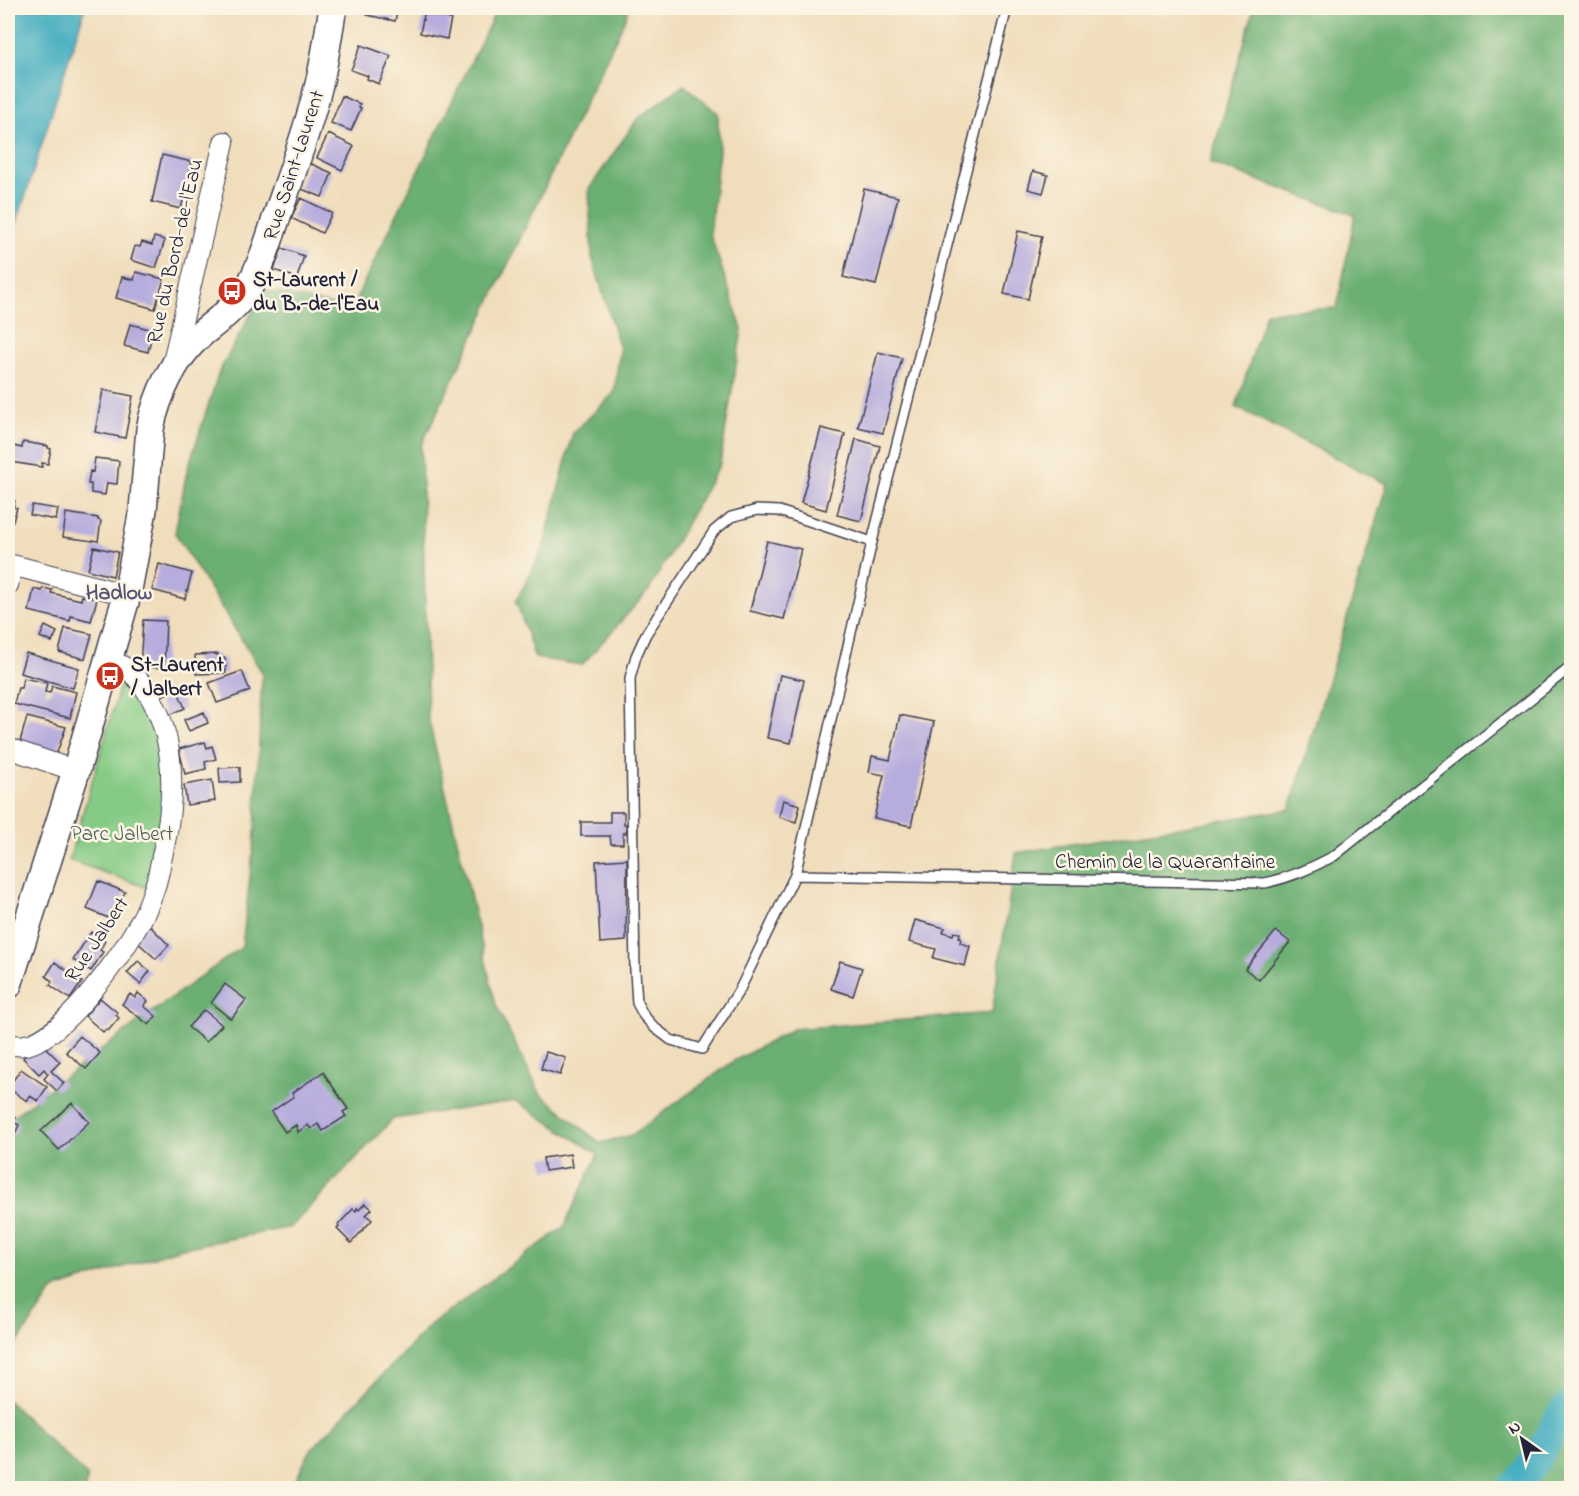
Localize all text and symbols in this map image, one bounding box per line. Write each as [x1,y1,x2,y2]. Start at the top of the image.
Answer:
street label: Rue Saint-Laurent [256,87,333,245]
street label: Rue du Bord-de-l'Eau [140,156,212,347]
place label: St-Laurent / du B.-de-l'Eau [253,266,379,320]
bus stop icon: St-Laurent / du B.-de-l'Eau [216,275,248,307]
district label: Hadlow [86,578,152,610]
place label: St-Laurent / Jalbert [130,651,225,705]
bus stop icon: St-Laurent / Jalbert [94,660,126,692]
park label: Parc Jalbert [71,820,173,850]
street label: Chemin de la Quarantaine [1055,848,1276,878]
street label: Rue Jalbert [58,891,137,989]
north arrow [1492,1409,1552,1469]
text: N [1504,1415,1526,1441]

